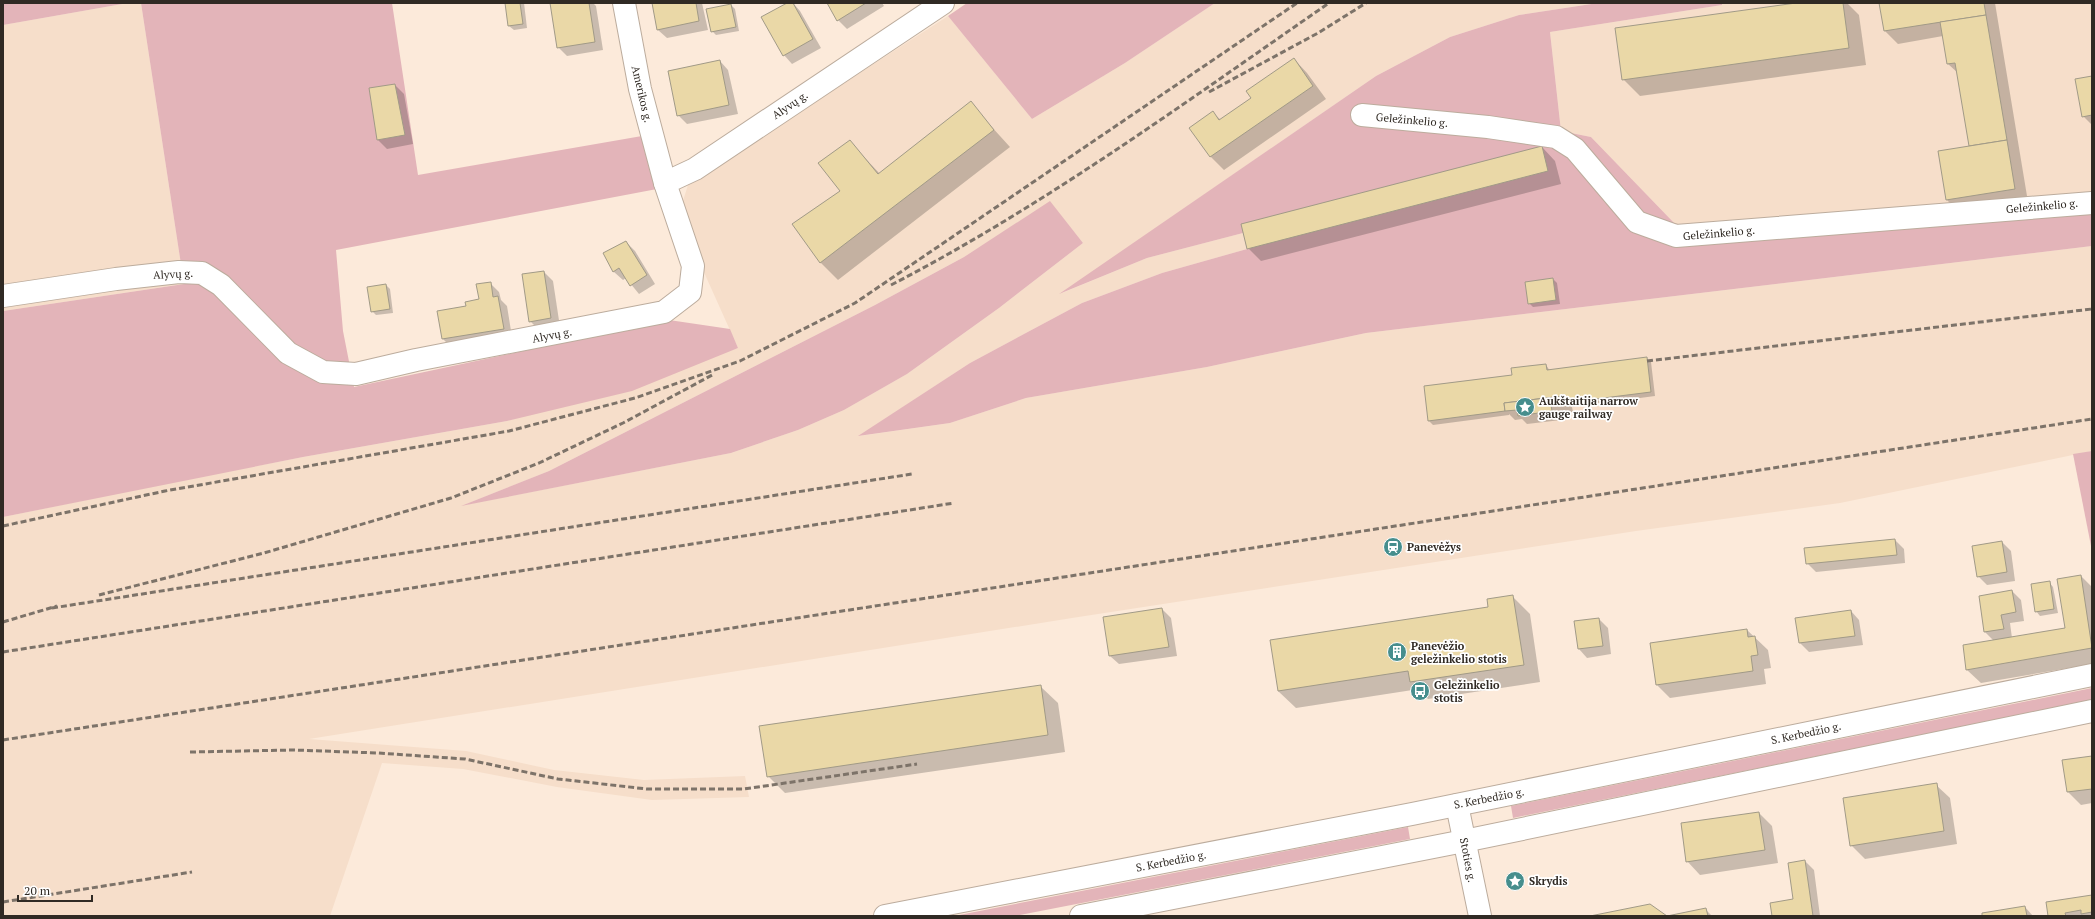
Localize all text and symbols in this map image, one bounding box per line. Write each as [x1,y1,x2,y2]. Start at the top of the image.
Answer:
street label: Amerikos g. [629,64,655,124]
street label: Alyvų g. [769,88,811,122]
street label: Geležinkelio g. [1375,110,1449,130]
street label: Geležinkelio g. [2005,196,2079,216]
street label: Geležinkelio g. [1682,223,1756,243]
street label: Alyvų g. [153,266,193,282]
street label: Alyvų g. [531,324,573,346]
place label: Aukštaitija narrow gauge railway [1539,394,1638,421]
place icon: Aukštaitija narrow gauge railway [1514,396,1536,418]
station icon: Panevėžys [1382,536,1404,558]
place label: Panevėžys [1407,540,1461,554]
place label: Panevėžio geležinkelio stotis [1411,639,1507,666]
building icon: Panevėžio geležinkelio stotis [1386,641,1408,663]
place label: Geležinkelio stotis [1434,678,1500,705]
bus stop icon: Geležinkelio stotis [1409,680,1431,702]
street label: S. Kerbedžio g. [1770,719,1842,747]
street label: S. Kerbedžio g. [1453,784,1525,812]
street label: Stoties g. [1457,837,1479,883]
street label: S. Kerbedžio g. [1135,847,1207,875]
place icon: Skrydis [1504,870,1526,892]
place label: Skrydis [1529,874,1567,888]
scale bar [18,877,92,903]
text: 20 m [24,883,51,898]

